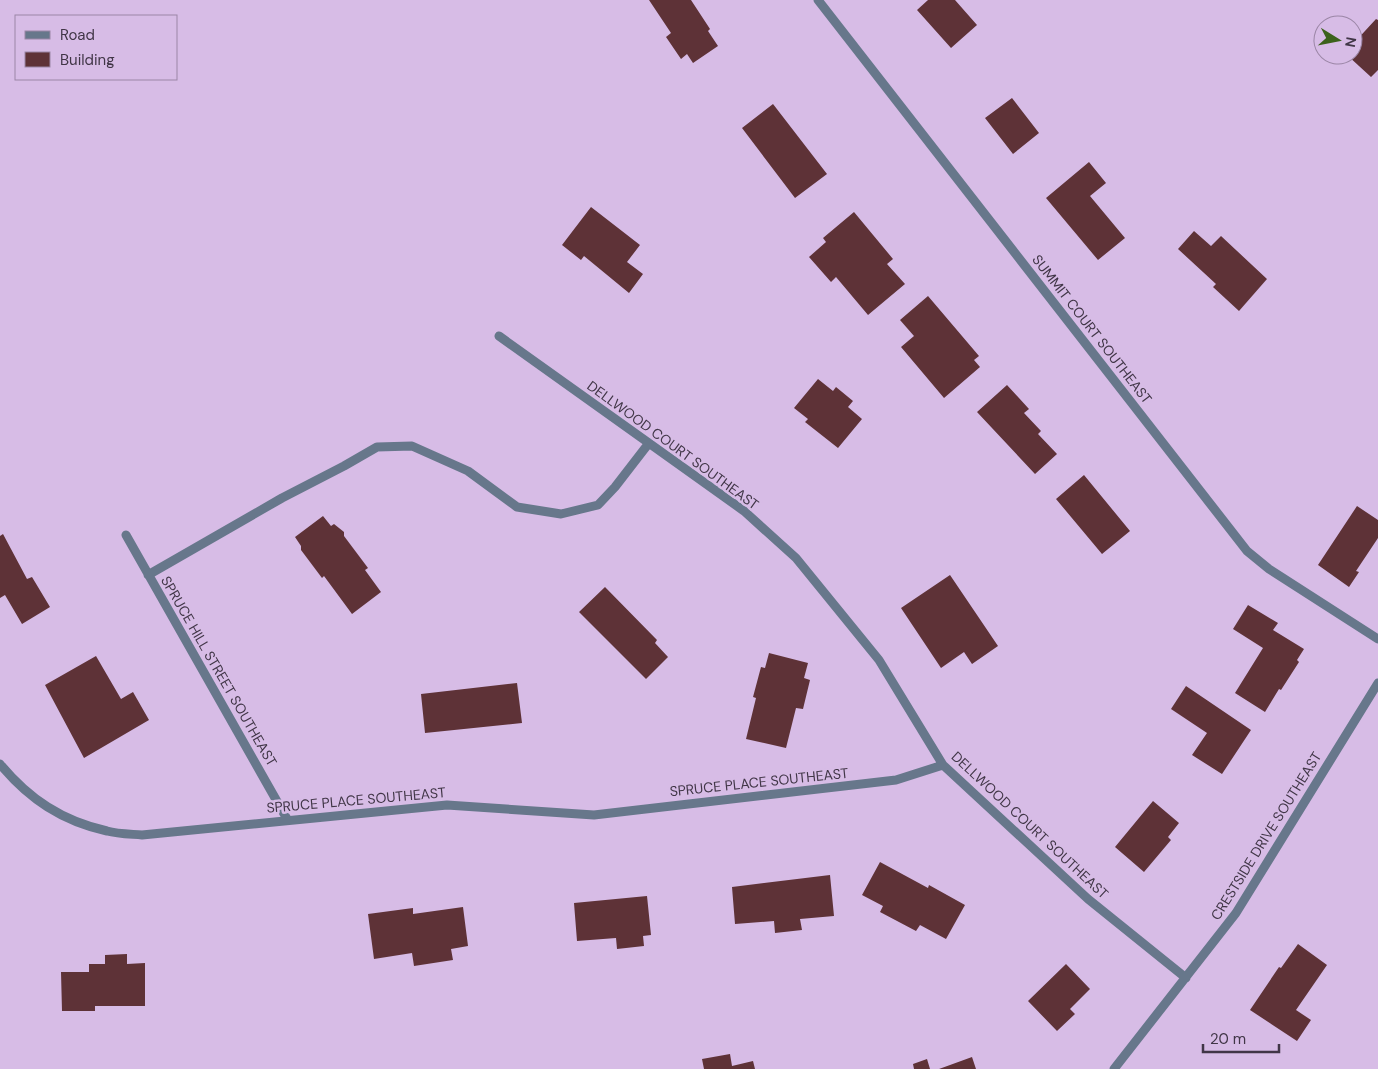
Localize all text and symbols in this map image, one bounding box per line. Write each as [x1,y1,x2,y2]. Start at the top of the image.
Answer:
legend [15,15,178,80]
north arrow [1313,15,1363,65]
text: Road [60,25,95,45]
text: N [1341,36,1361,49]
text: Building [60,50,115,70]
street label: SUMMIT COURT SOUTHEAST [1028,251,1156,407]
street label: DELLWOOD COURT SOUTHEAST [584,377,763,513]
street label: SPRUCE HILL STREET SOUTHEAST [157,573,281,769]
street label: DELLWOOD COURT SOUTHEAST [948,748,1112,903]
street label: CRESTSIDE DRIVE SOUTHEAST [1207,748,1325,924]
street label: SPRUCE PLACE SOUTHEAST [669,764,849,800]
street label: SPRUCE PLACE SOUTHEAST [266,783,446,817]
scale bar [1203,1022,1279,1054]
text: 20 m [1210,1029,1246,1049]

